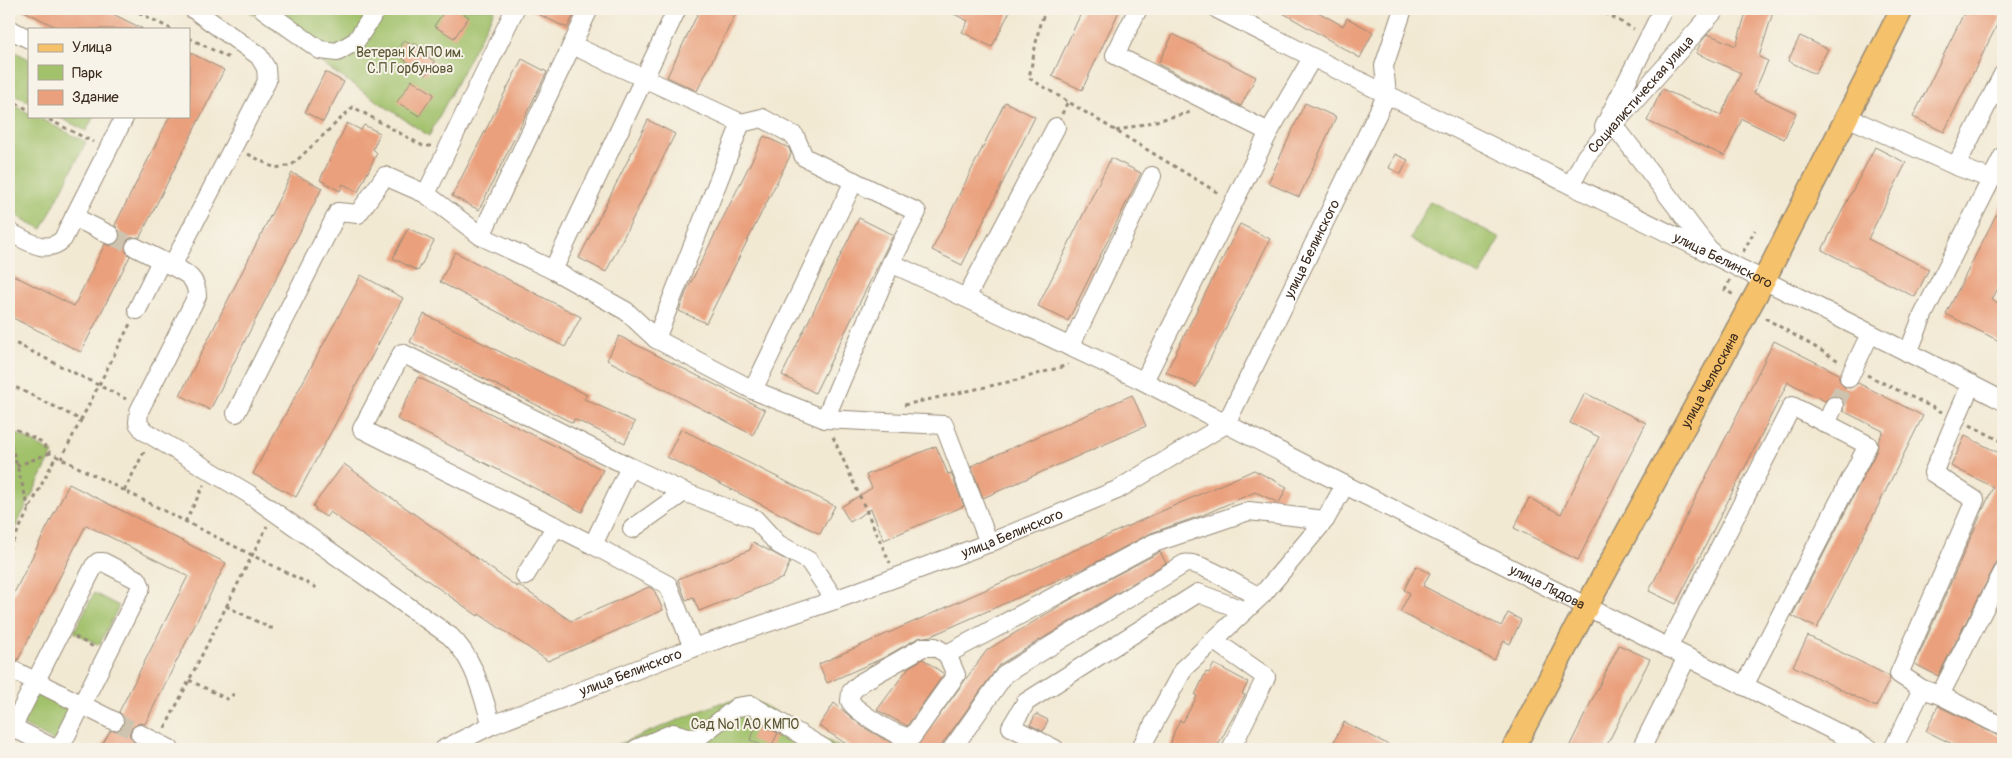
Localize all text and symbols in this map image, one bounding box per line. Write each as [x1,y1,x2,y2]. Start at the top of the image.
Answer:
legend [28,28,190,118]
street label: Социалистическая улица [1585,33,1697,157]
text: Улица [72,38,112,57]
park label: Ветеран КАПО им. С.П Горбунова [356,44,464,77]
text: Парк [72,64,103,83]
text: Здание [72,88,119,107]
street label: улица Белинского [1280,196,1343,302]
street label: улица Белинского [1670,228,1776,292]
street label: улица Челюскина [1677,330,1743,432]
street label: улица Белинского [958,505,1066,562]
street label: улица Лядова [1506,561,1588,613]
street label: улица Белинского [576,645,685,700]
park label: Сад №1 АО КМПО [691,716,799,733]

